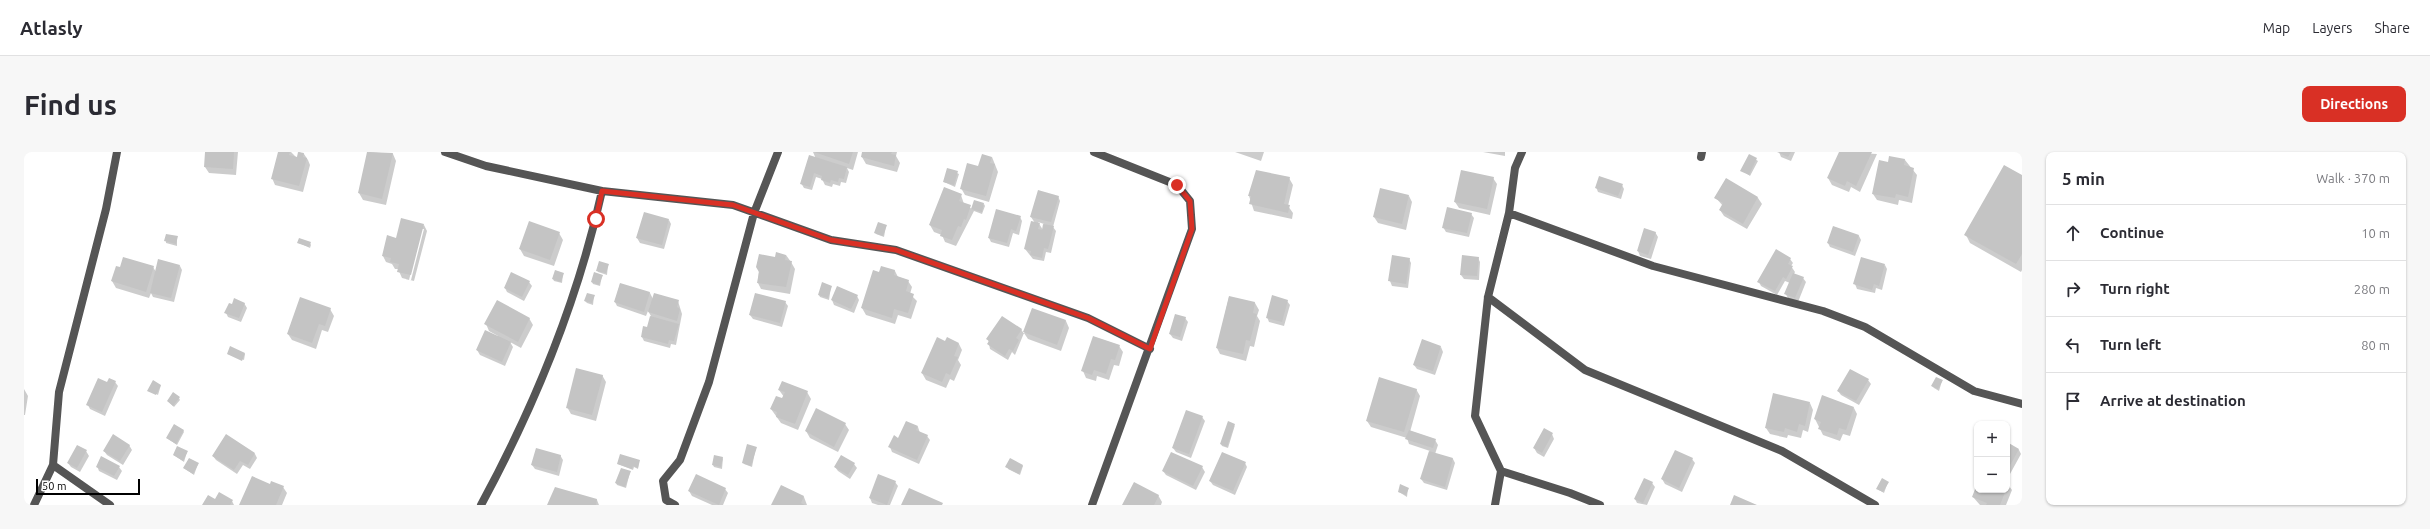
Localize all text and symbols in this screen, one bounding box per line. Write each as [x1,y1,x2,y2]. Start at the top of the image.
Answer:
text: Atlasly [20,17,83,39]
text: Map [2263,20,2290,36]
text: Layers [2312,20,2352,36]
text: Share [2374,20,2410,36]
button: Directions [2302,86,2406,122]
text: Find us [24,89,117,120]
text: 5 min [2062,169,2105,188]
text: Walk · 370 m [2316,171,2390,185]
route end [1168,176,1186,194]
route start [587,210,605,228]
icon: ahead [2062,222,2084,244]
text: Continue [2100,224,2164,241]
text: 10 m [2361,226,2390,240]
icon: right [2062,278,2084,300]
text: Turn right [2100,280,2170,297]
text: 280 m [2354,282,2390,296]
icon: left [2062,334,2084,356]
text: Turn left [2100,336,2161,353]
text: 80 m [2361,338,2390,352]
icon: arrive [2062,390,2084,412]
text: Arrive at destination [2100,392,2246,409]
map controls [1974,421,2010,493]
button: + [1974,421,2010,457]
button: − [1974,457,2010,493]
scale bar [36,477,140,496]
text: 50 m [42,480,66,492]

